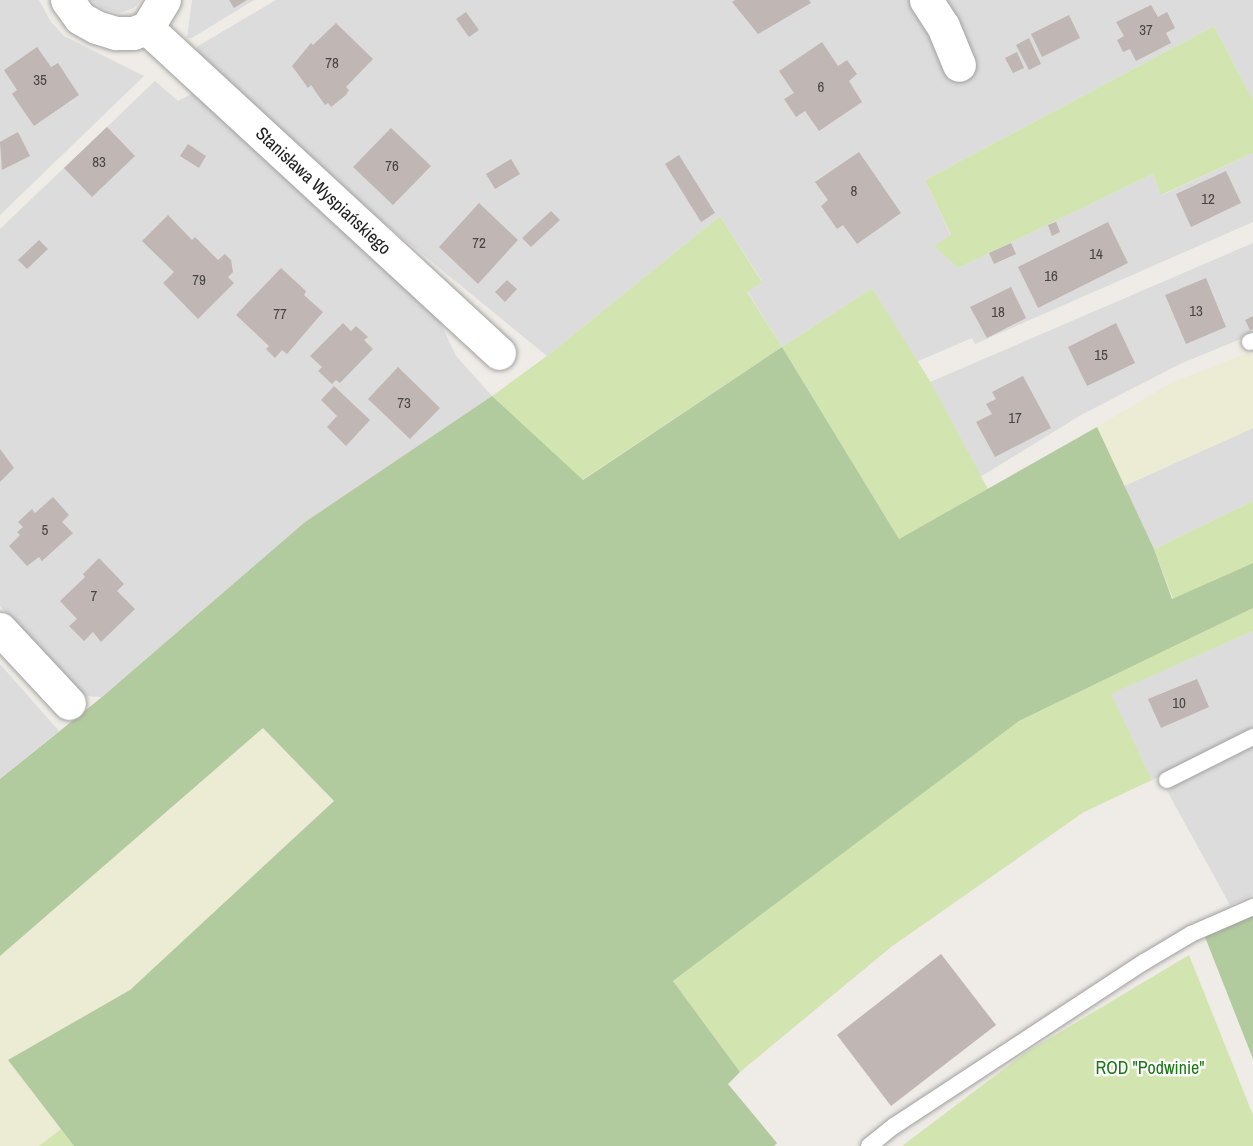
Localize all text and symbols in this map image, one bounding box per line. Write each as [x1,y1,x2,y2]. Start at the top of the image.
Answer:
house number: 37 [1139,21,1153,39]
house number: 78 [325,54,339,72]
house number: 35 [33,71,47,89]
house number: 6 [818,78,824,96]
street label: Stanisława Wyspiańskiego [251,123,395,259]
house number: 83 [92,153,106,171]
house number: 76 [385,157,399,175]
house number: 8 [851,182,857,200]
house number: 12 [1201,190,1215,208]
house number: 72 [472,234,486,252]
house number: 14 [1089,245,1103,263]
house number: 16 [1044,267,1058,285]
house number: 79 [192,271,206,289]
house number: 13 [1189,302,1203,320]
house number: 18 [991,303,1005,321]
house number: 77 [273,305,287,323]
house number: 15 [1094,346,1108,364]
house number: 73 [397,394,411,412]
house number: 17 [1008,409,1022,427]
house number: 5 [42,521,48,539]
house number: 7 [91,587,97,605]
house number: 10 [1172,694,1186,712]
park label: ROD "Podwinie" [1096,1057,1204,1079]

